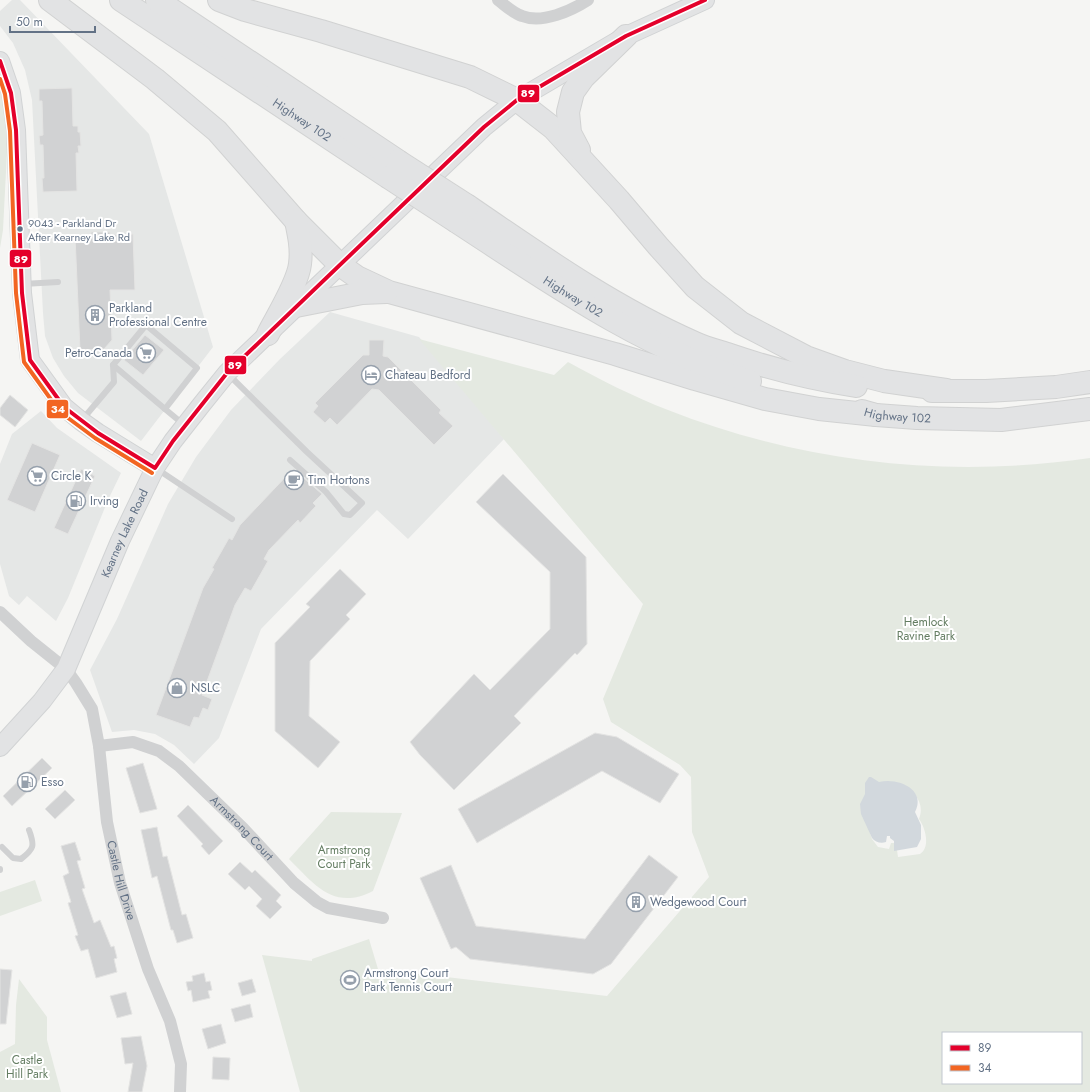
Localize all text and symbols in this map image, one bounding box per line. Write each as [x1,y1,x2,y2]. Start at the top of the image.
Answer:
scale bar [10,8,95,34]
text: 50 m [16,13,43,31]
line badge: 89 [517,84,540,103]
text: 89 [521,85,535,101]
street label: Highway 102 [269,94,335,146]
place label: 9043 - Parkland Dr After Kearney Lake Rd [28,215,130,245]
marker: 9043 - Parkland Dr After Kearney Lake Rd [15,224,25,234]
line badge: 89 [9,249,32,268]
text: 89 [14,251,28,267]
street label: Highway 102 [540,271,606,322]
place label: Parkland Professional Centre [109,299,207,331]
building icon: Parkland Professional Centre [84,304,106,326]
supermarket icon: Petro-Canada [135,342,157,364]
place label: Petro-Canada [65,344,132,362]
line badge: 89 [224,355,247,375]
text: 89 [228,357,242,373]
hotel icon: Chateau Bedford [360,364,382,386]
place label: Chateau Bedford [385,366,471,384]
line badge: 34 [46,399,69,419]
text: 34 [51,401,66,417]
street label: Highway 102 [862,403,931,427]
supermarket icon: Circle K [26,465,48,487]
place label: Circle K [51,467,92,485]
cafe icon: Tim Hortons [283,469,305,491]
place label: Tim Hortons [308,471,370,489]
street label: Kearney Lake Road [97,486,153,581]
fuel station icon: Irving [65,490,87,512]
place label: Irving [90,492,119,510]
park label: Hemlock Ravine Park [897,613,956,645]
shop icon: NSLC [166,677,188,699]
place label: NSLC [191,679,220,697]
fuel station icon: Esso [16,771,38,793]
place label: Esso [41,773,64,791]
street label: Armstrong Court [206,792,278,865]
street label: Castle Hill Drive [102,839,140,922]
park label: Armstrong Court Park [317,841,371,873]
building icon: Wedgewood Court [625,891,647,913]
place label: Wedgewood Court [650,893,746,911]
place label: Armstrong Court Park Tennis Court [364,964,452,996]
sports icon: Armstrong Court Park Tennis Court [339,969,361,991]
legend [942,1032,1082,1084]
text: 89 [978,1039,992,1057]
park label: Castle Hill Park [6,1051,49,1083]
text: 34 [978,1059,992,1077]

